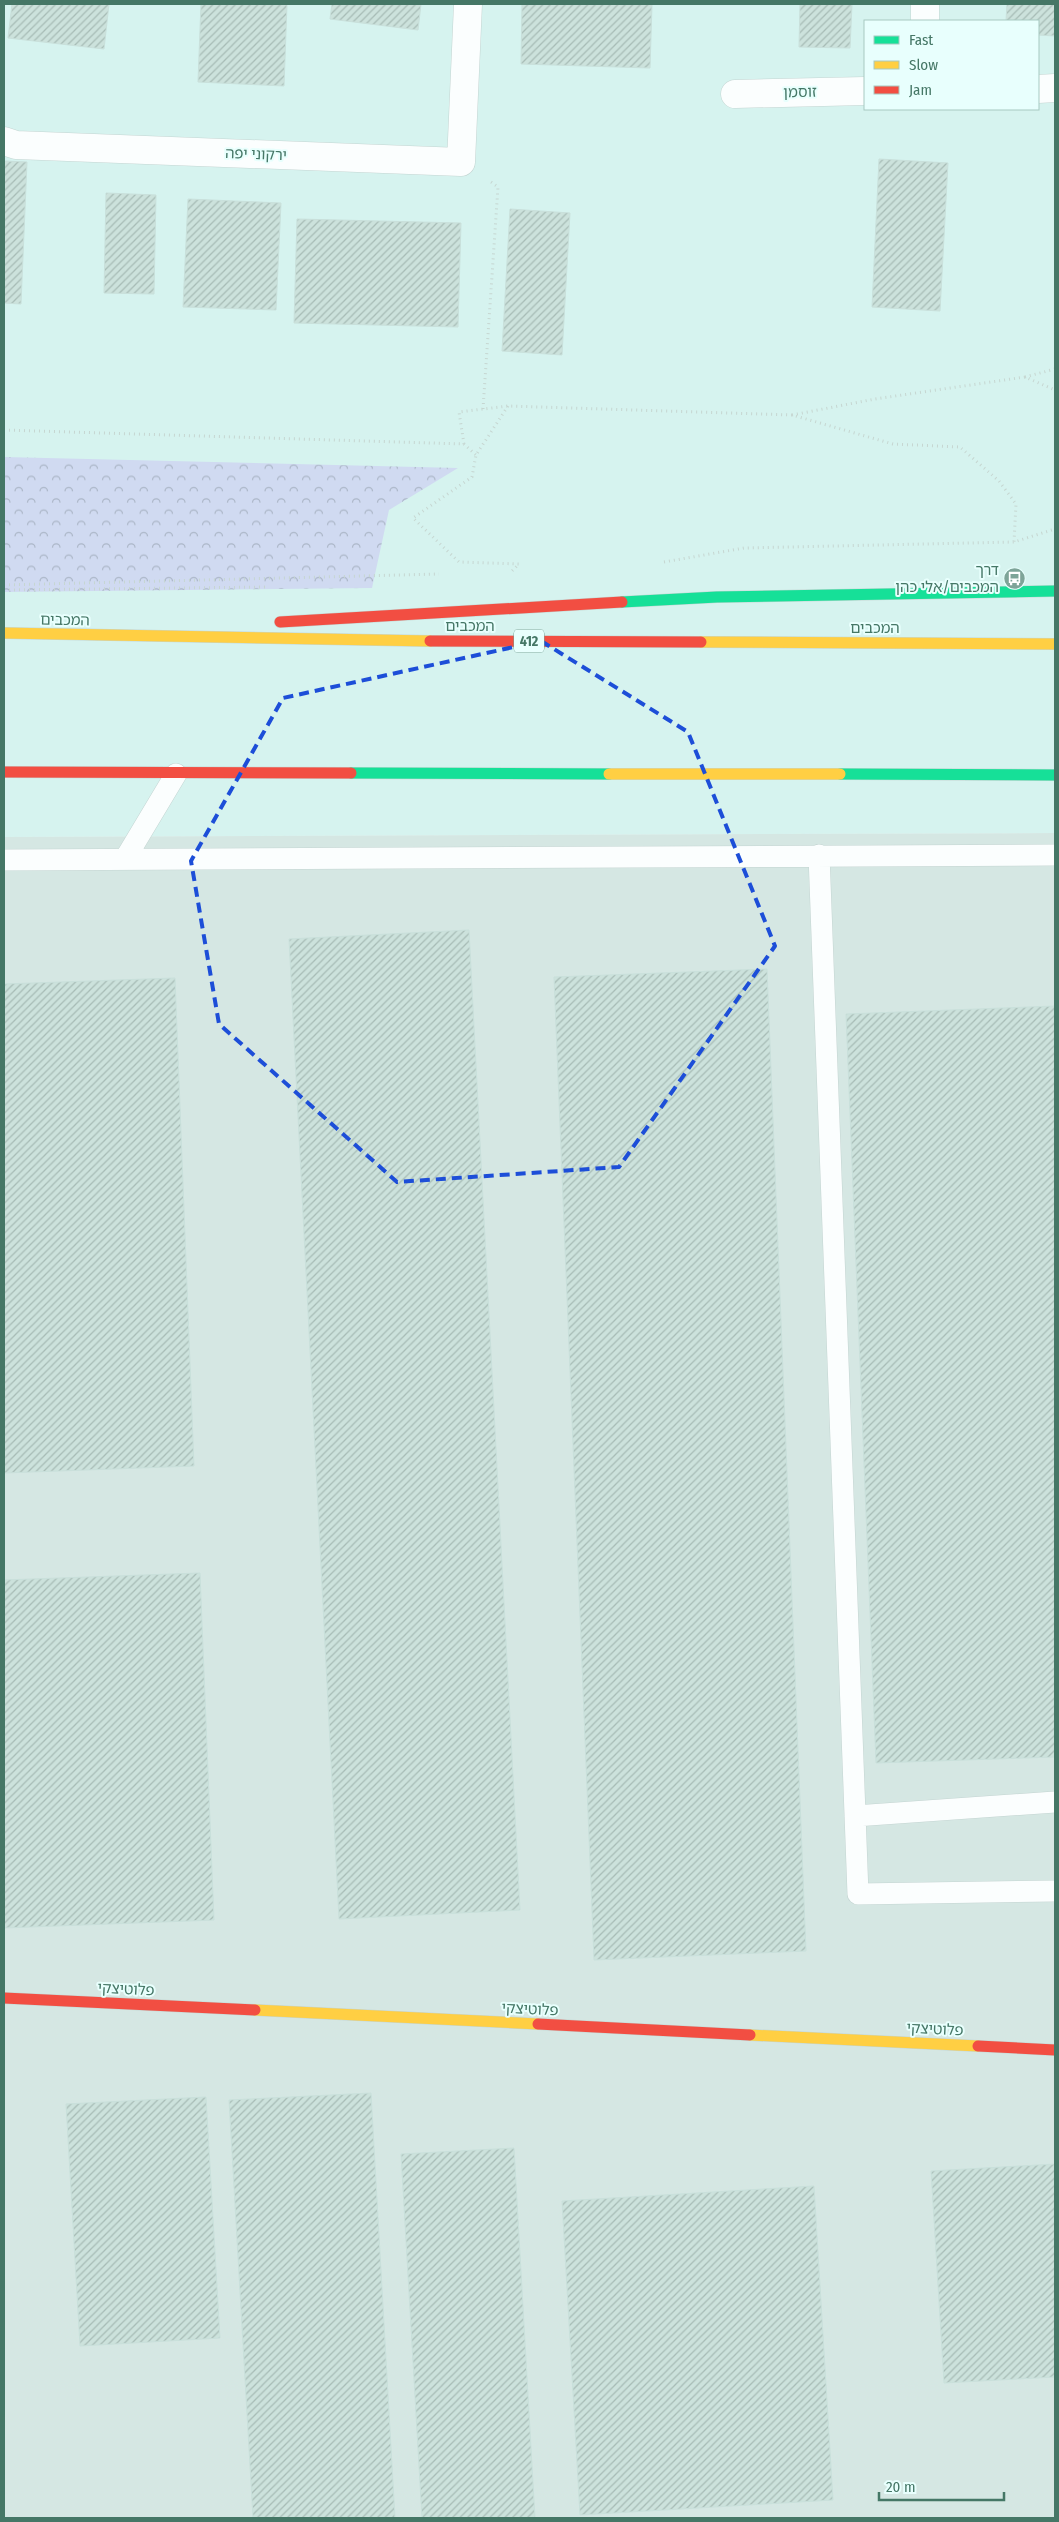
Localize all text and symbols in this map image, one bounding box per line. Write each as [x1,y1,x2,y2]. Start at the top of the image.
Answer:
legend [864,20,1039,110]
text: Fast [909,31,933,49]
text: Slow [909,56,938,74]
text: Jam [909,81,932,99]
street label: זוסמן [783,83,817,101]
street label: ירקוני יפה [225,144,287,164]
place label: דרך המכבים/אלי כהן [895,561,999,596]
bus stop icon: דרך המכבים/אלי כהן [1003,567,1027,591]
street label: המכבים [40,611,90,629]
street label: המכבים [445,617,495,635]
street label: המכבים [850,619,900,637]
road number: 412 [514,630,544,652]
street label: פלוטיצקי [97,1979,155,1999]
street label: פלוטיצקי [501,1999,559,2019]
street label: פלוטיצקי [906,2019,964,2039]
scale bar [879,2470,1004,2502]
text: 20 m [886,2478,916,2496]

